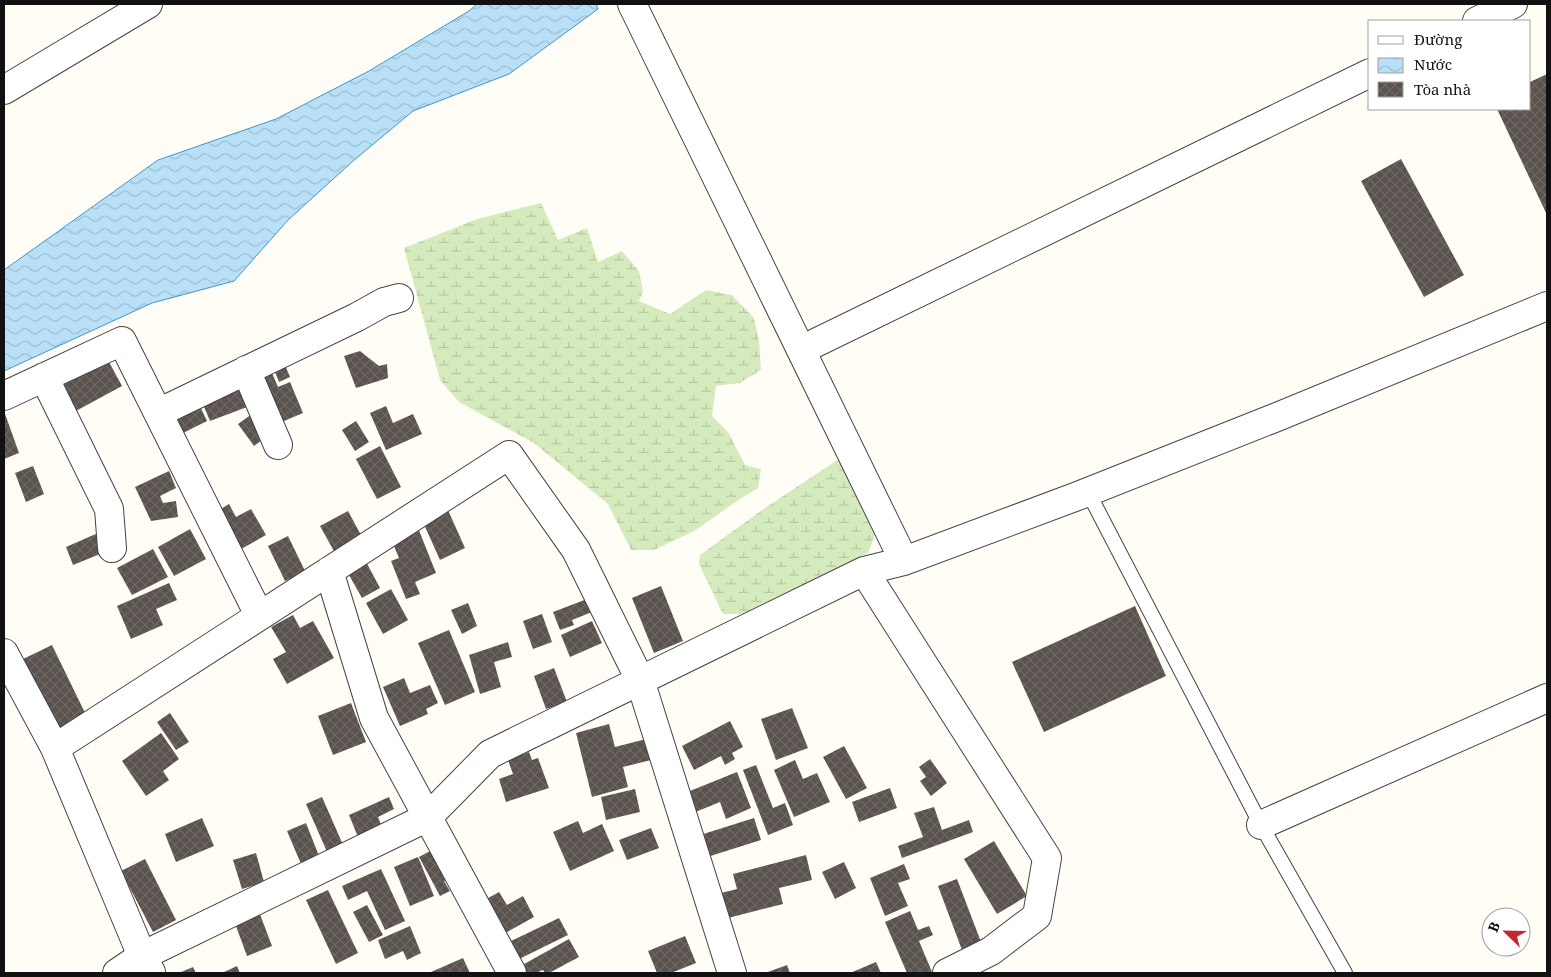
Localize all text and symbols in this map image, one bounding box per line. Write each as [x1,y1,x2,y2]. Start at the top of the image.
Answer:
legend [1368,20,1531,110]
text: Đường [1414,29,1462,49]
text: Nước [1414,54,1452,74]
text: Tòa nhà [1414,79,1471,99]
north arrow [1481,907,1531,957]
text: B [1483,919,1504,935]

